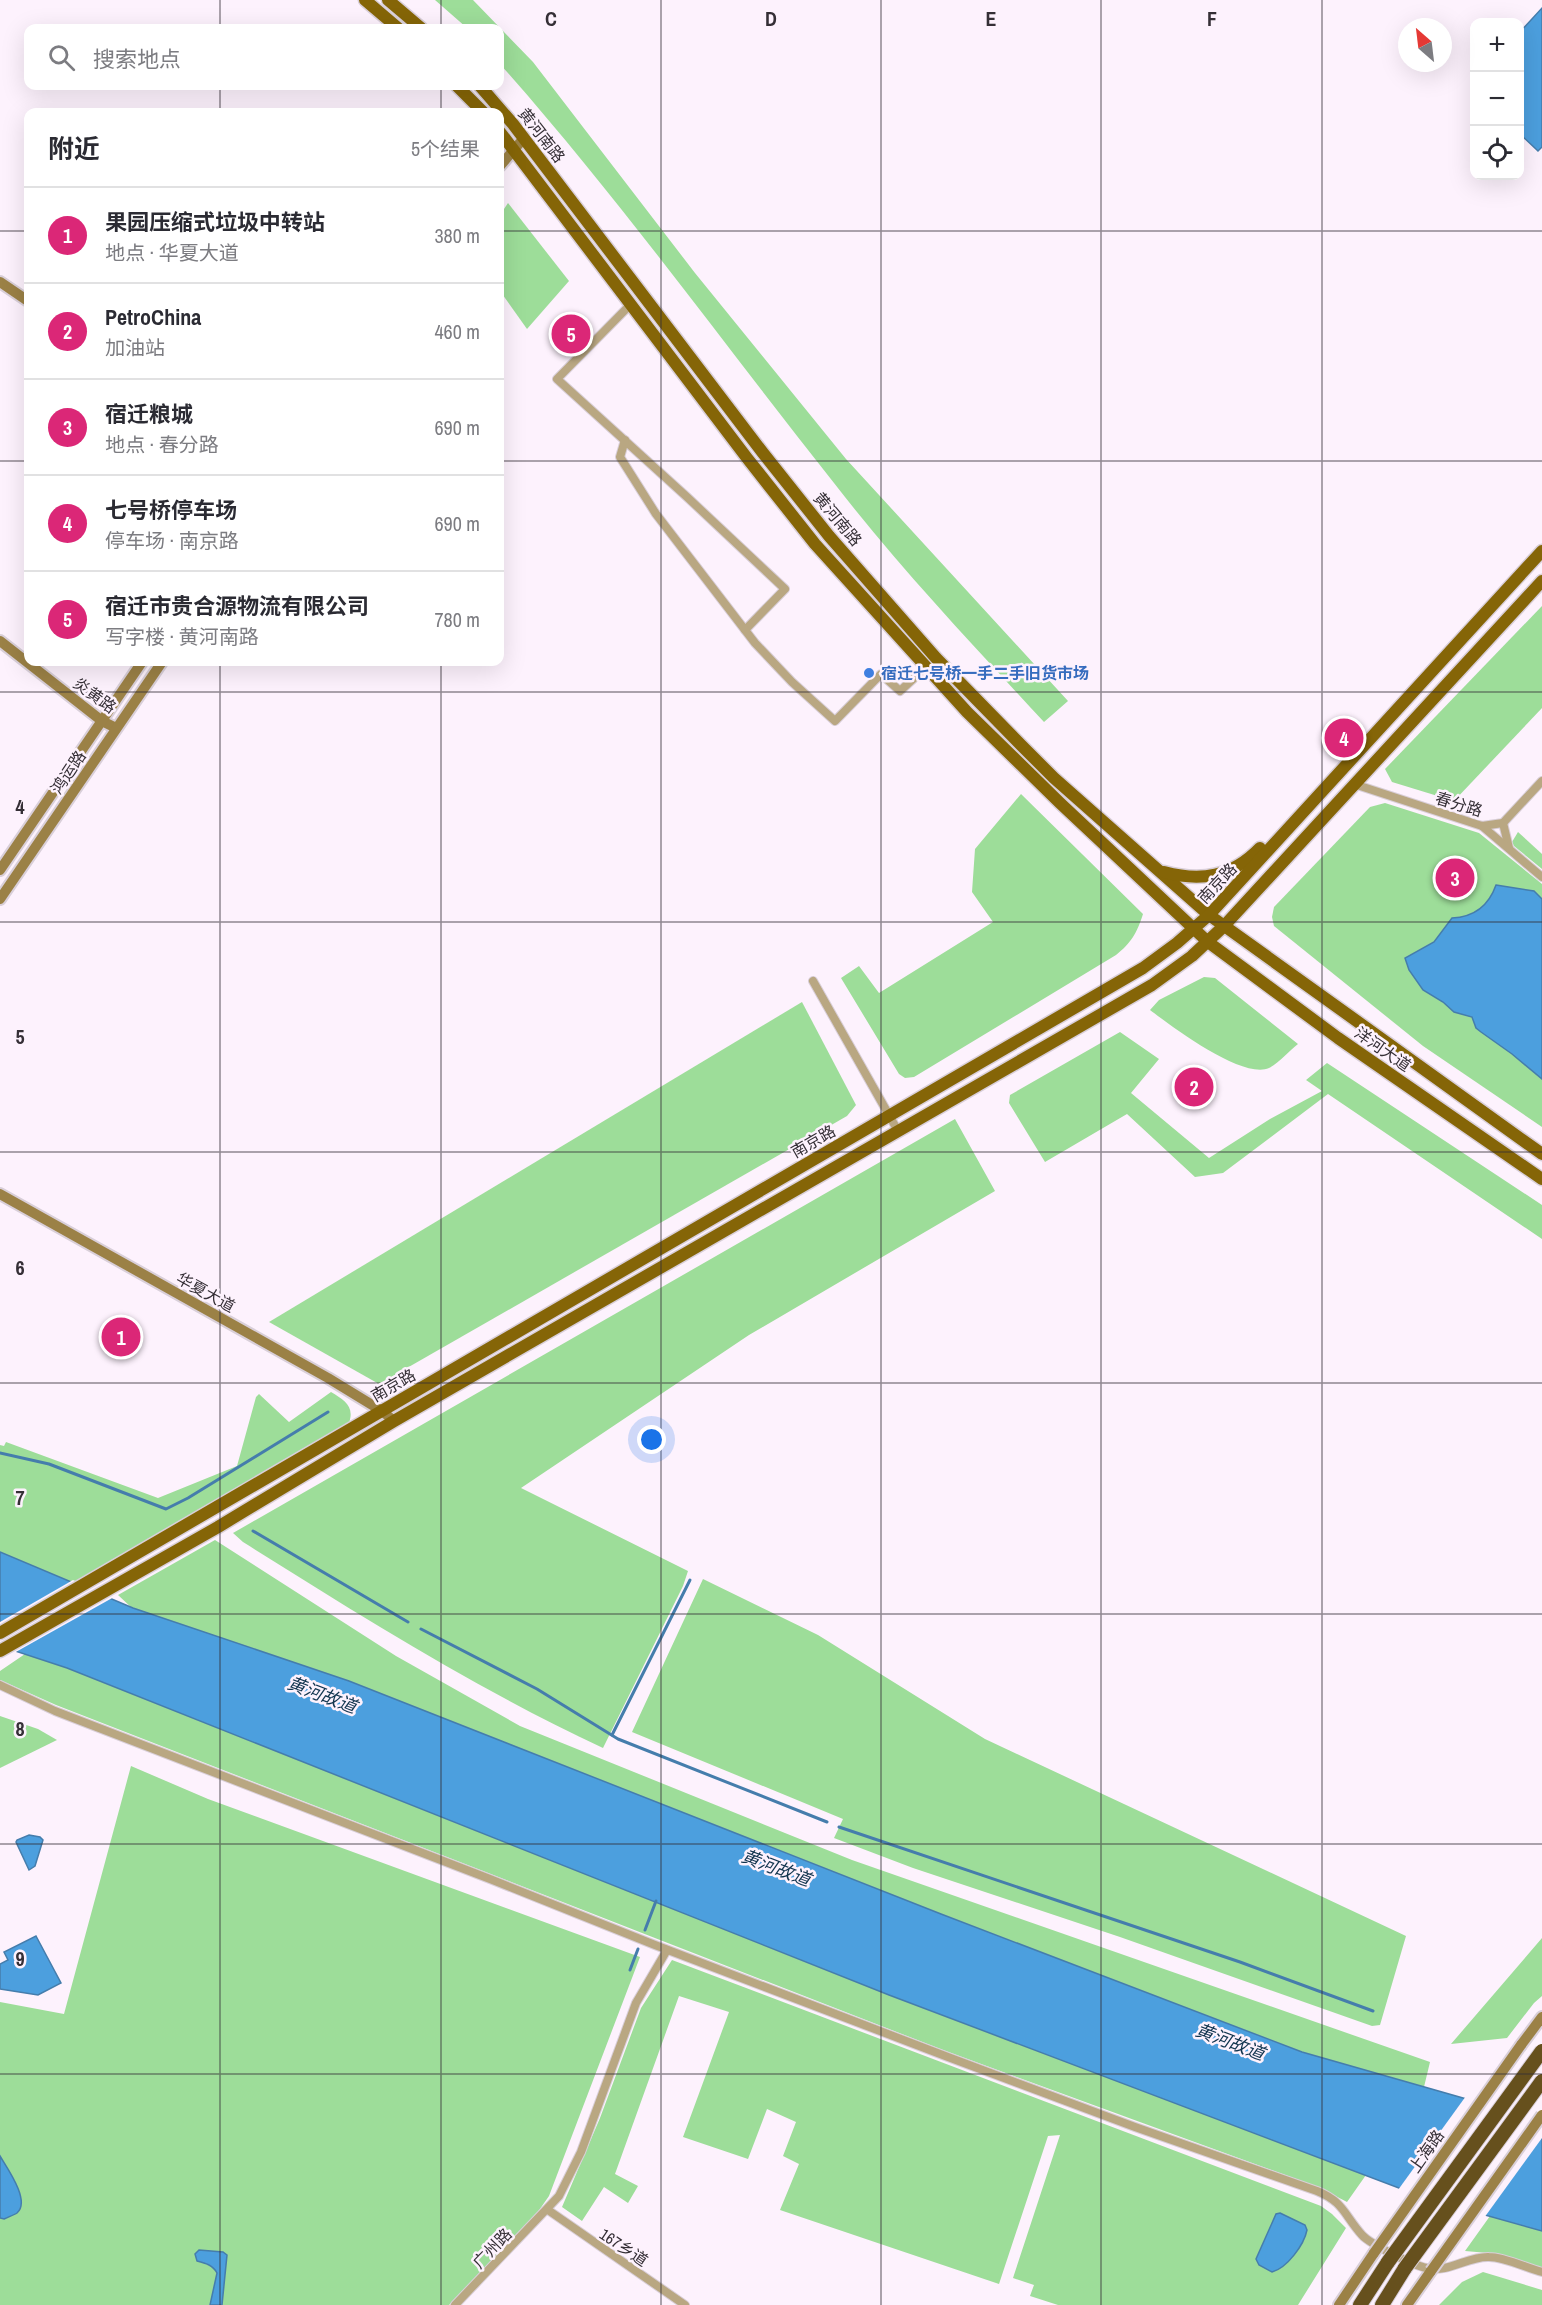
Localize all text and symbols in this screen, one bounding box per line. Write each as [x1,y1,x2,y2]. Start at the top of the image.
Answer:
text: C [545,5,557,32]
text: D [765,5,777,32]
text: E [986,5,997,32]
text: F [1207,5,1217,32]
north arrow [1398,18,1452,72]
map controls [1470,18,1524,180]
button: + [1470,18,1524,72]
search box [24,24,504,90]
icon: search [45,41,78,74]
text: 搜索地点 [93,44,181,74]
button: − [1470,72,1524,126]
street label: 黄河南路 [514,103,570,167]
button: locate [1470,126,1524,180]
text: 附近 [48,131,100,166]
text: 5个结果 [411,135,480,162]
text: 果园压缩式垃圾中转站 [105,207,325,237]
text: 1 [63,222,72,249]
text: 380 m [434,222,480,249]
text: 地点 · 华夏大道 [105,239,239,266]
text: PetroChina [105,302,201,332]
pin: 5 [552,312,590,356]
text: 2 [63,318,72,345]
text: 460 m [434,318,480,345]
text: 加油站 [105,334,165,361]
text: 宿迁粮城 [105,399,193,429]
text: 3 [63,414,72,441]
text: 690 m [434,414,480,441]
text: 地点 · 春分路 [105,431,219,458]
street label: 黄河南路 [809,487,867,551]
text: 七号桥停车场 [105,495,237,525]
text: 4 [63,510,72,537]
text: 690 m [434,510,480,537]
text: 停车场 · 南京路 [105,527,239,554]
text: 宿迁市贵合源物流有限公司 [105,591,369,621]
text: 5 [63,606,72,633]
text: 780 m [434,606,480,633]
text: 写字楼 · 黄河南路 [105,623,259,650]
place label: 宿迁七号桥一手二手旧货市场 [881,662,1089,684]
marker: 宿迁七号桥一手二手旧货市场 [862,666,876,680]
street label: 炎黄路 [69,672,121,718]
pin: 4 [1324,716,1364,760]
street label: 鸿运路 [45,746,91,798]
street label: 春分路 [1433,786,1485,822]
text: 4 [15,793,25,820]
pin: 3 [1436,856,1474,900]
street label: 南京路 [1193,858,1241,908]
street label: 洋河大道 [1350,1022,1416,1076]
text: 5 [15,1023,25,1050]
pin: 2 [1174,1064,1214,1110]
street label: 南京路 [787,1119,839,1163]
text: 6 [15,1254,25,1281]
street label: 华夏大道 [173,1267,239,1317]
pin: 1 [102,1314,140,1360]
street label: 南京路 [367,1363,419,1407]
your location [637,1425,666,1454]
text: 7 [15,1484,25,1511]
water label: 黄河故道 [284,1670,363,1720]
text: 8 [15,1715,25,1742]
water label: 黄河故道 [738,1843,817,1893]
text: 9 [15,1945,25,1972]
water label: 黄河故道 [1192,2017,1271,2067]
street label: 上海路 [1403,2125,1449,2177]
street label: 广州路 [467,2223,517,2273]
street label: 167乡道 [596,2223,652,2271]

